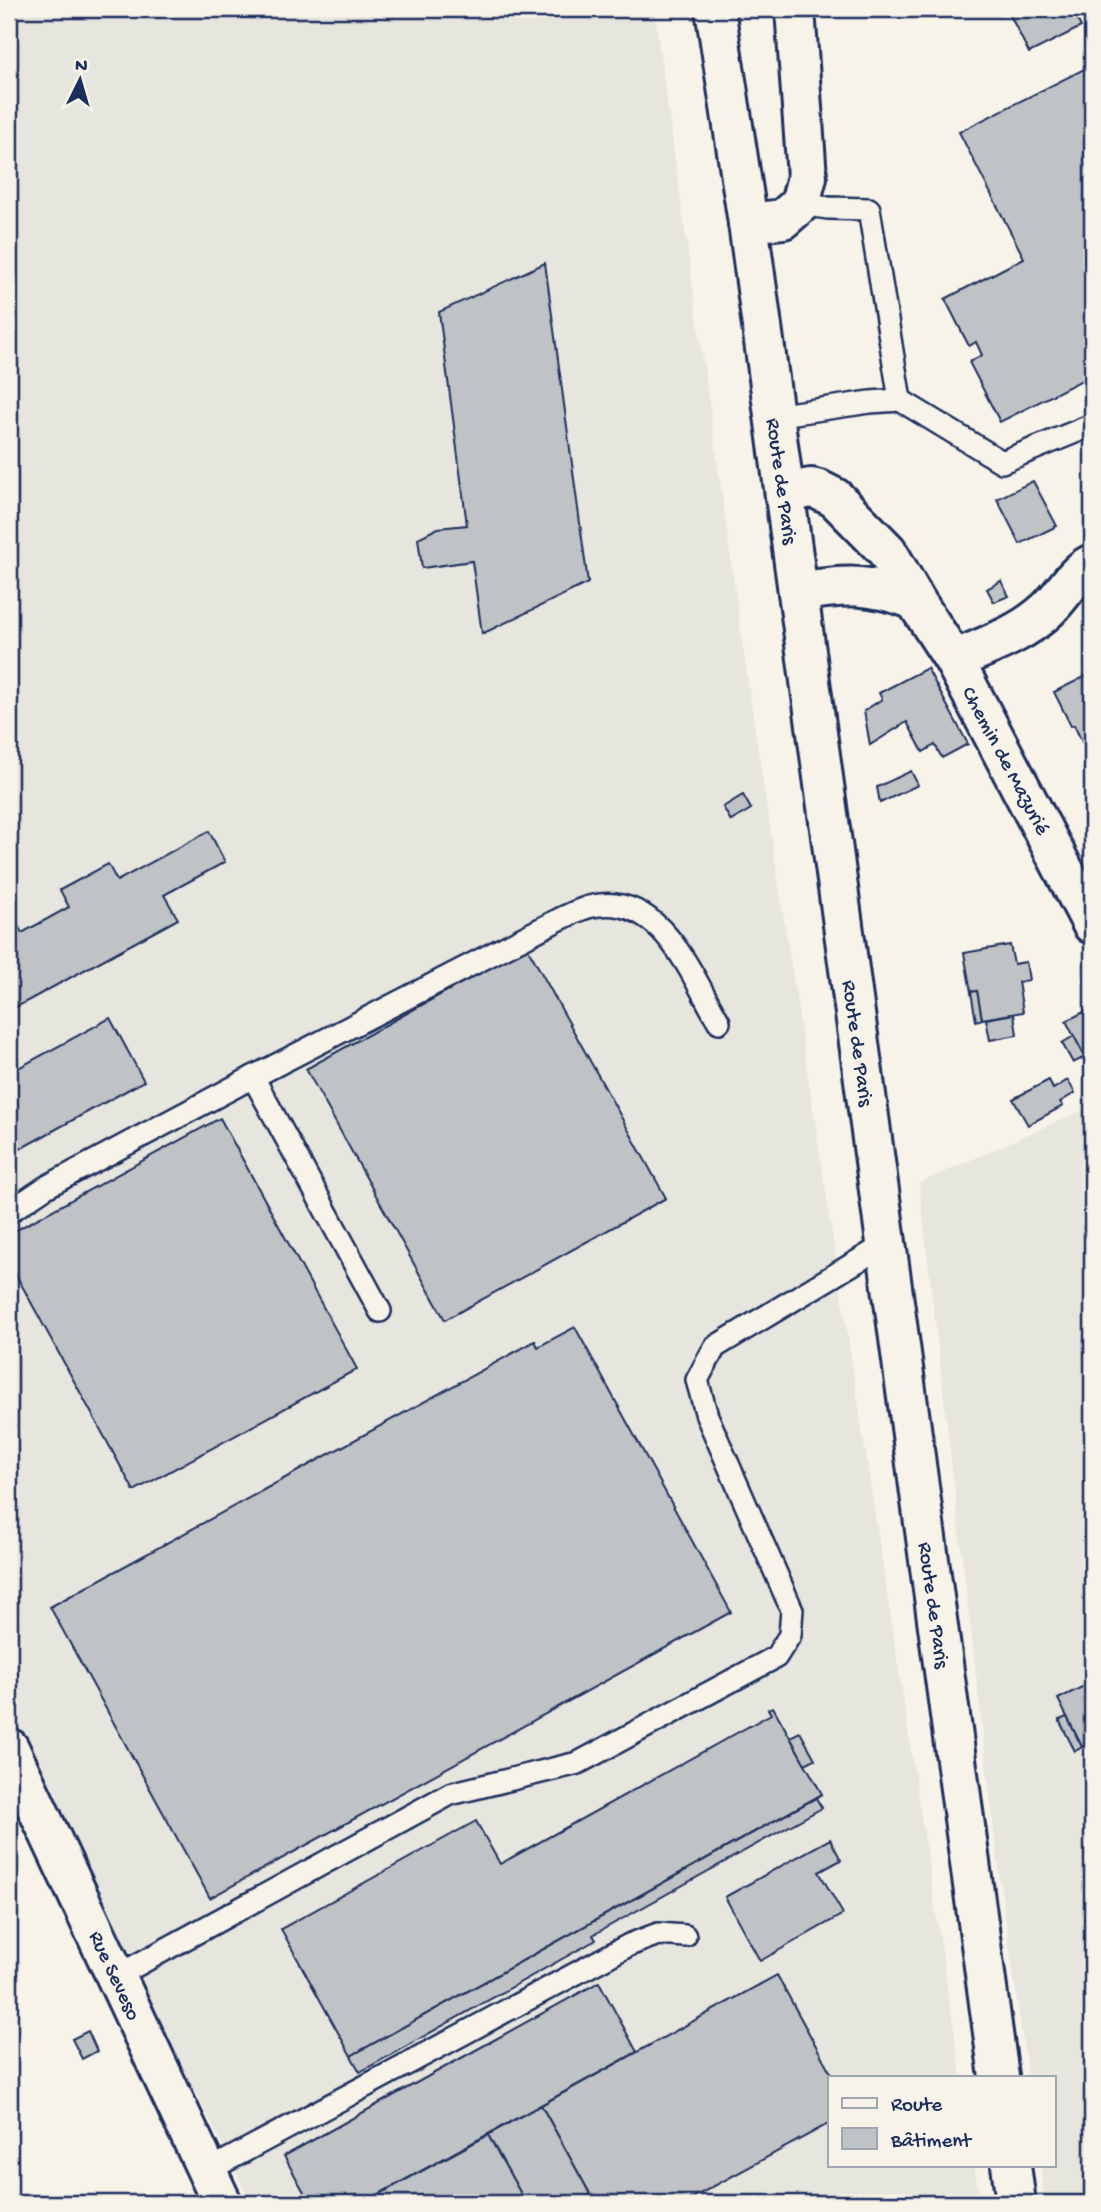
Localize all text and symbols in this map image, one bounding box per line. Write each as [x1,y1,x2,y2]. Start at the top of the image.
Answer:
north arrow [46,46,116,116]
text: N [74,55,88,79]
street label: Route de Paris [758,417,801,547]
street label: Chemin de Mazurié [954,683,1054,841]
street label: Route de Paris [834,979,877,1109]
street label: Route de Paris [910,1541,953,1671]
street label: Rue Seveso [81,1928,144,2025]
legend [828,2076,1056,2166]
text: Route [891,2094,943,2119]
text: Bâtiment [890,2130,973,2155]

